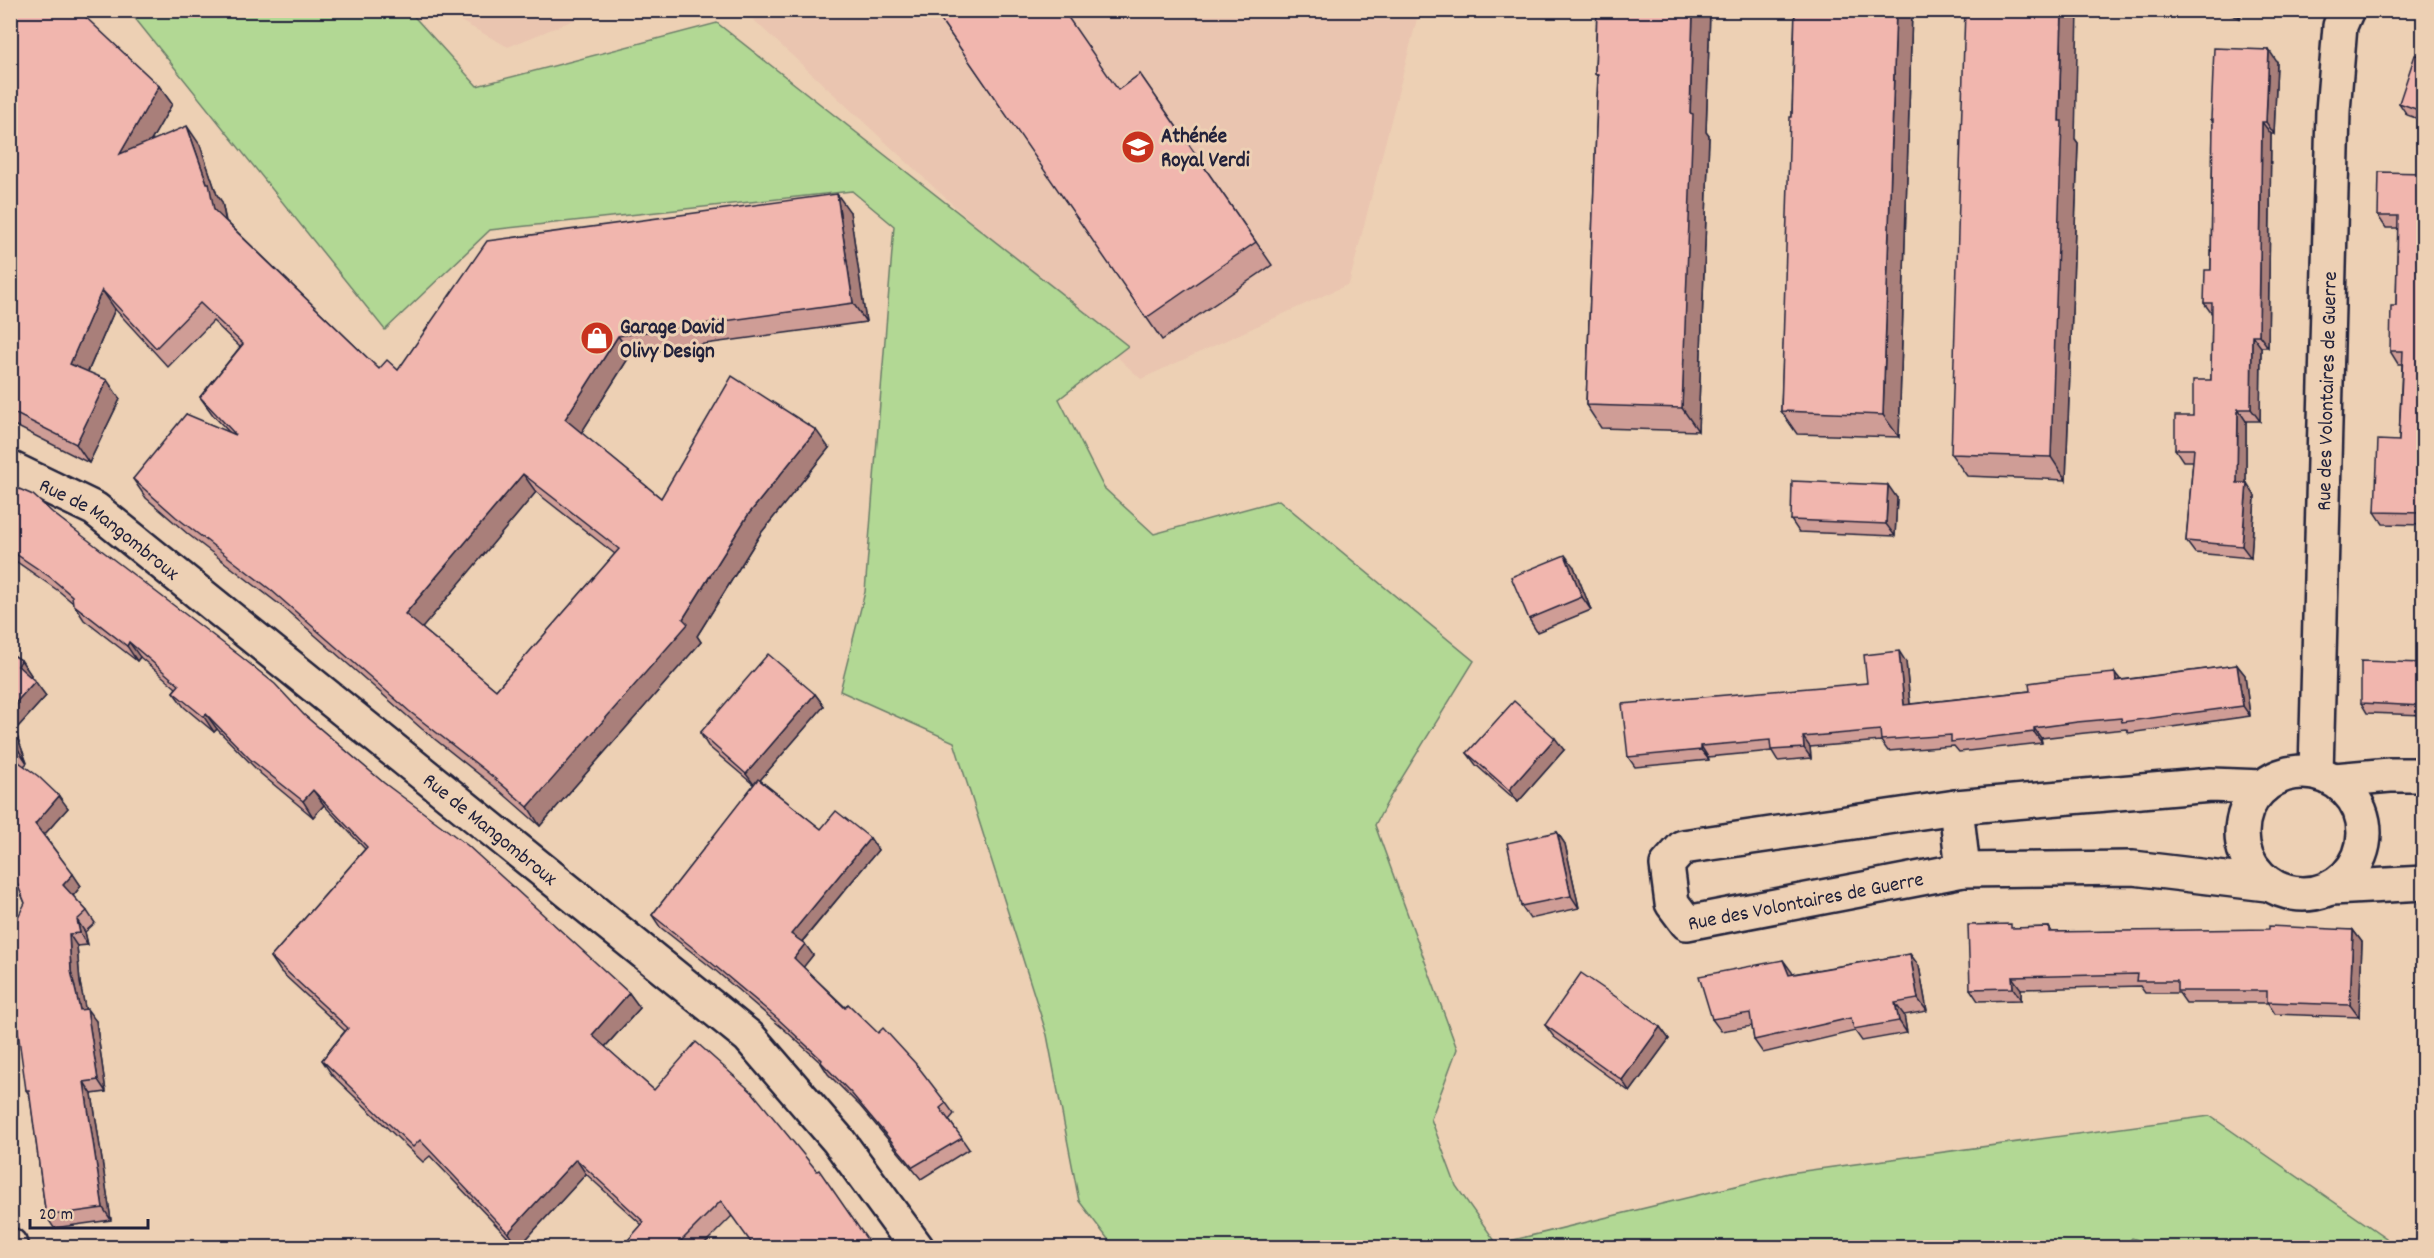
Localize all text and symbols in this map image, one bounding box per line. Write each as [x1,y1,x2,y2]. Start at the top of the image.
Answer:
place label: Athénée Royal Verdi [1161,123,1250,177]
school or university icon: Athénée Royal Verdi [1120,129,1156,165]
street label: Rue des Volontaires de Guerre [2311,271,2347,511]
place label: Garage David Olivy Design [620,314,725,368]
shop icon: Garage David Olivy Design [579,320,615,356]
street label: Rue de Mangombroux [33,472,185,589]
street label: Rue de Mangombroux [415,767,563,895]
street label: Rue des Volontaires de Guerre [1686,866,1927,941]
scale bar [30,1192,148,1230]
text: 20 m [39,1203,73,1228]

